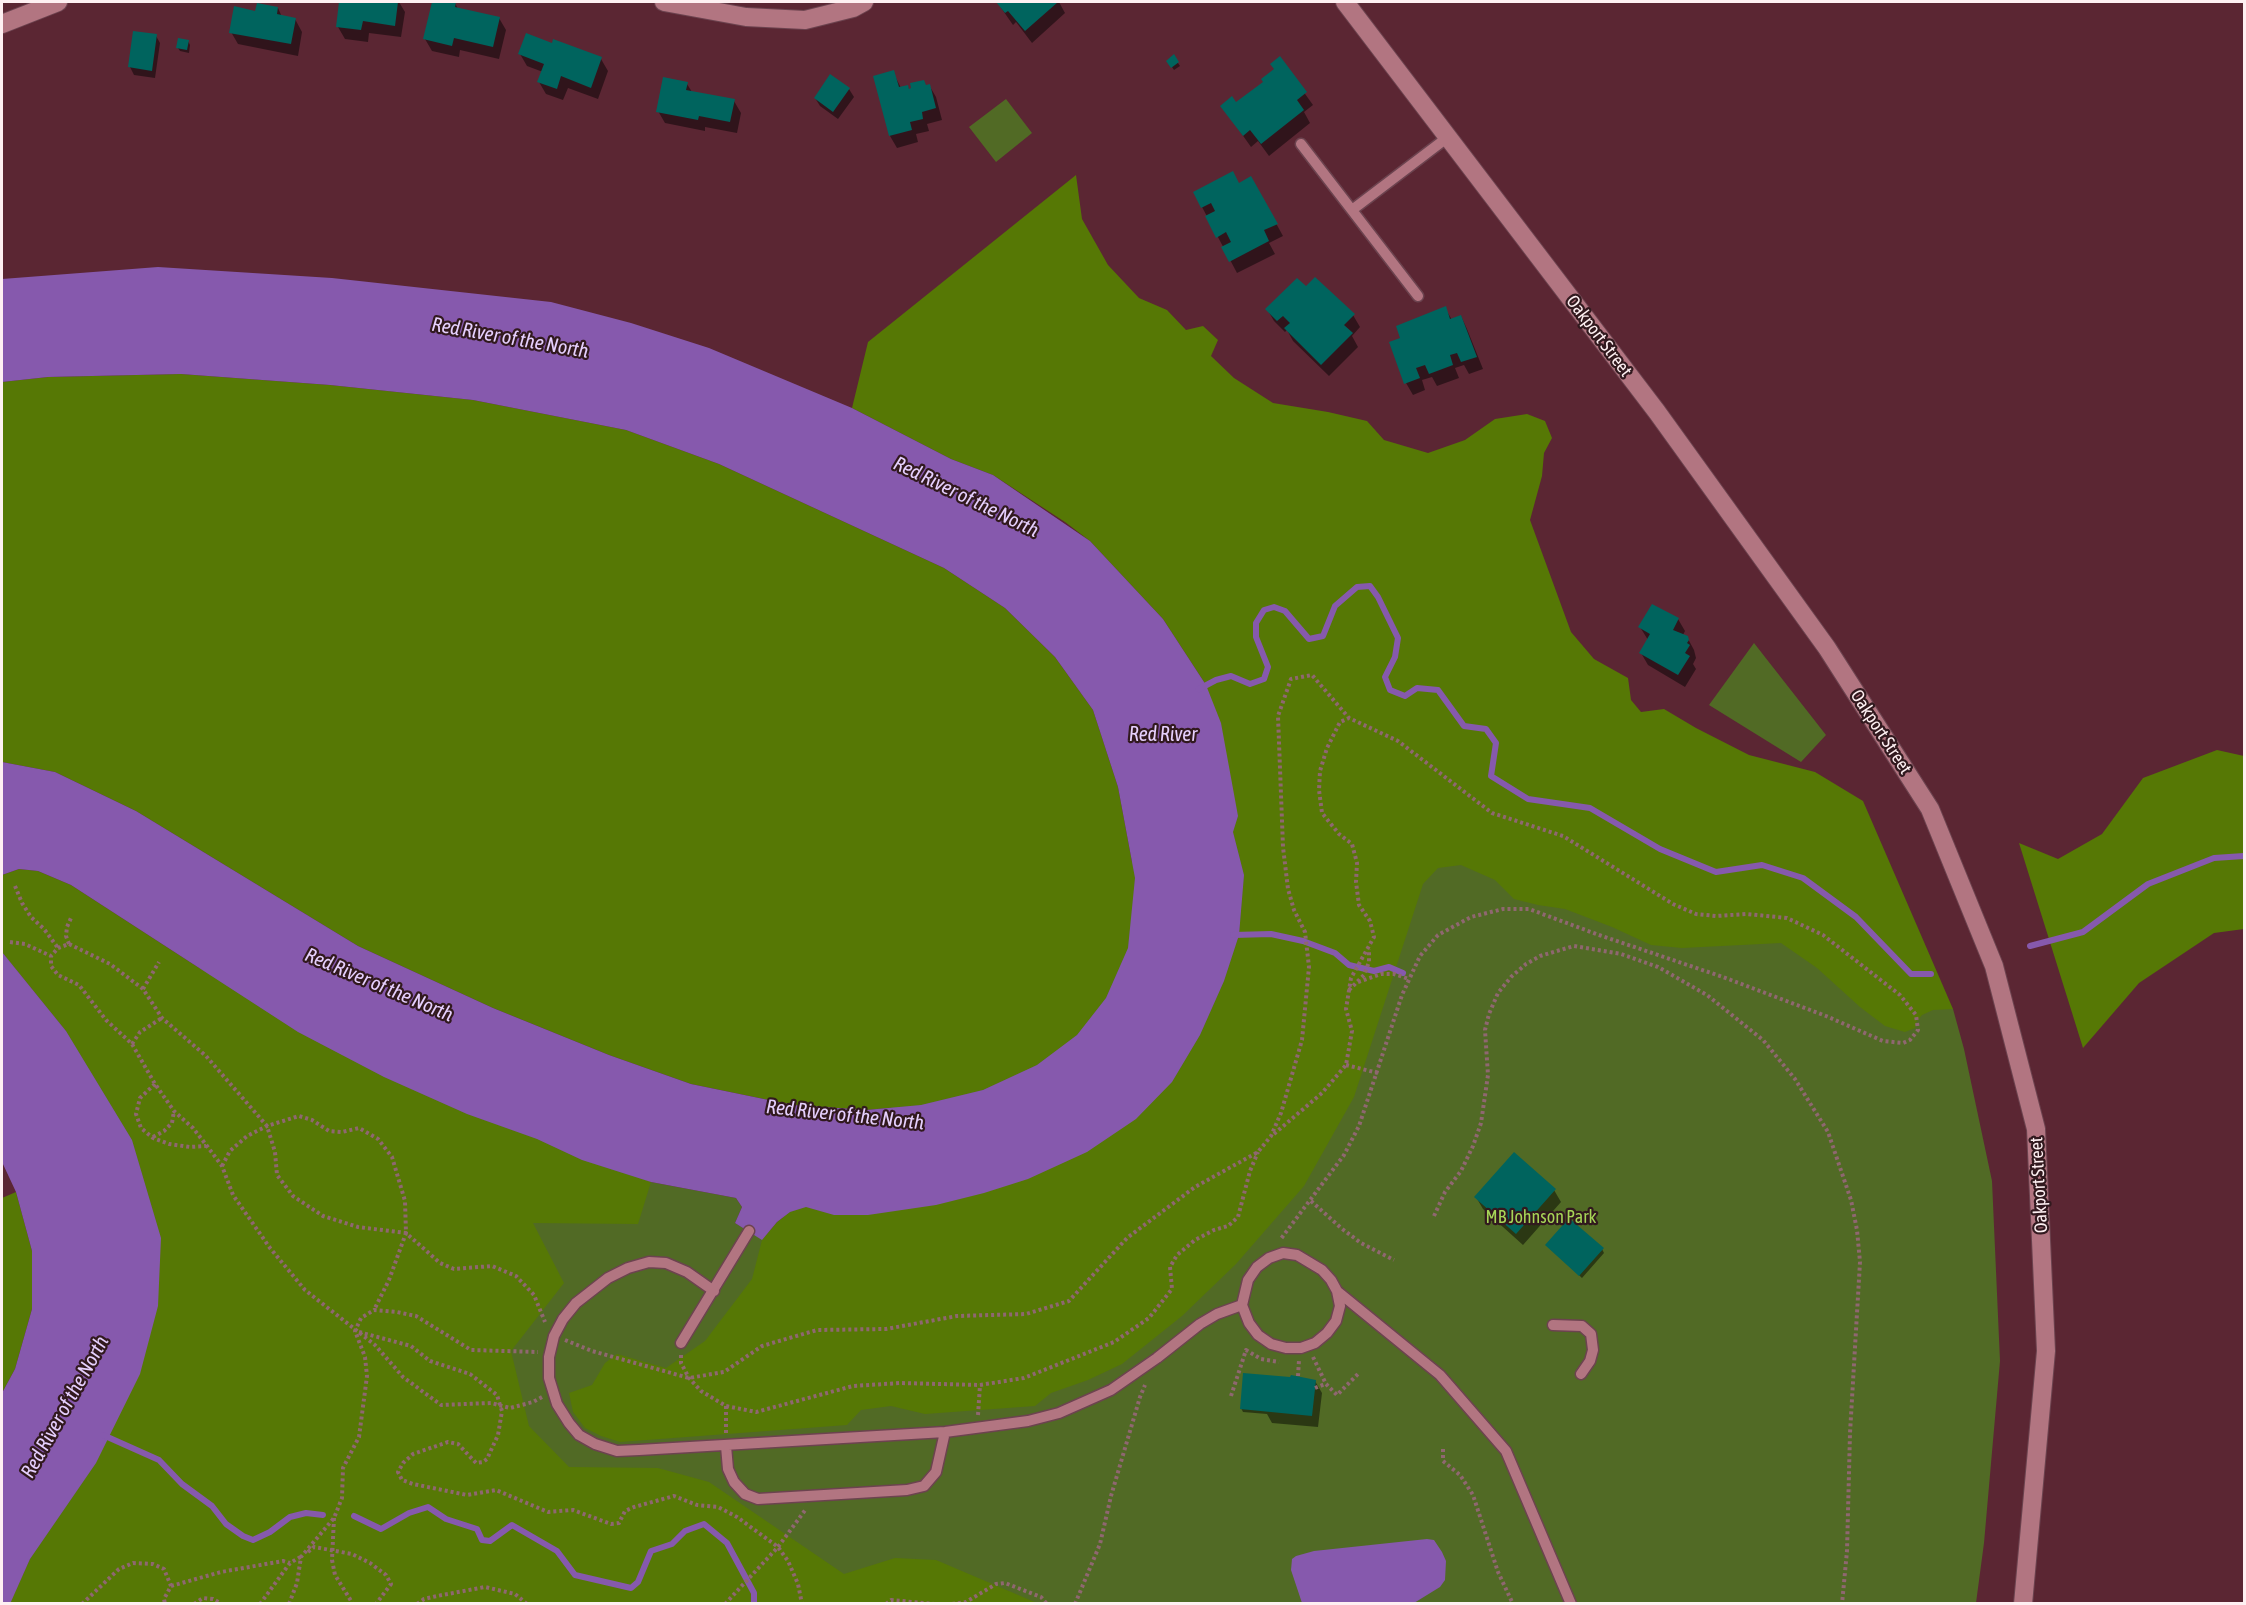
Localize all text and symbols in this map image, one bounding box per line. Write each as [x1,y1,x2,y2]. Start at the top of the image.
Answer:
street label: Oakport Street [1561,291,1637,381]
water label: Red River of the North [430,312,590,364]
water label: Red River of the North [889,451,1043,543]
street label: Oakport Street [1846,686,1916,778]
water label: Red River [1129,723,1197,747]
water label: Red River of the North [301,943,457,1027]
water label: Red River of the North [765,1095,925,1135]
street label: Oakport Street [2026,1136,2052,1234]
park label: MB Johnson Park [1486,1206,1596,1228]
water label: Red River of the North [16,1332,114,1482]

